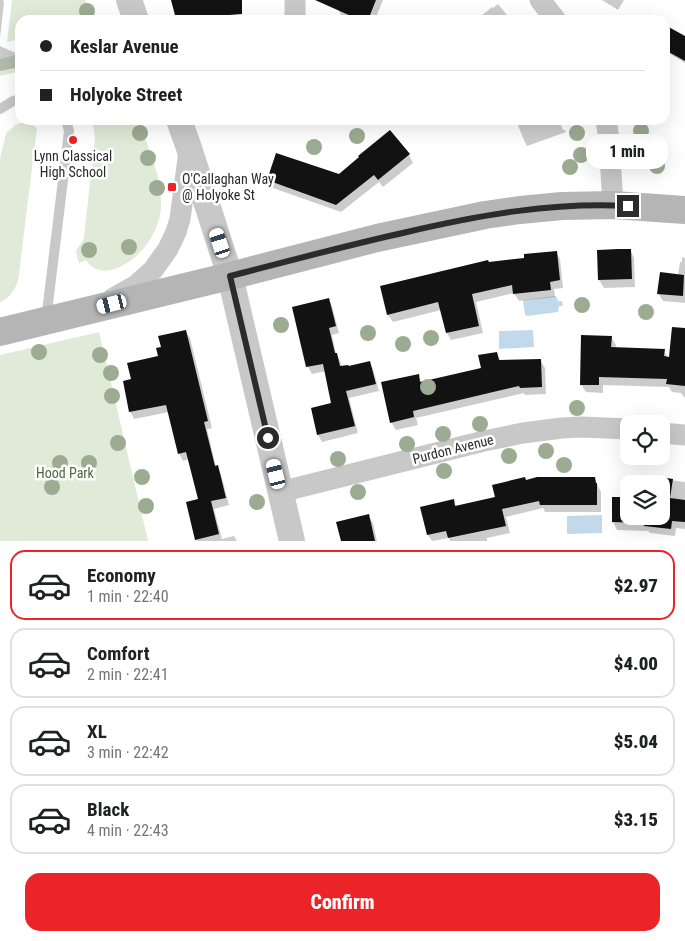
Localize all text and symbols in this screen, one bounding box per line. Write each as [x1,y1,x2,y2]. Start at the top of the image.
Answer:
text: Keslar Avenue [70,35,179,58]
text: Holyoke Street [70,83,182,106]
marker: Lynn Classical High School [67,134,79,146]
callout: 1 min [587,134,669,168]
text: 1 min [609,142,645,161]
place label: Lynn Classical High School [34,148,112,180]
place label: O'Callaghan Way @ Holyoke St [182,171,274,203]
marker: O'Callaghan Way @ Holyoke St [166,181,178,193]
route end [617,195,639,217]
car [208,226,231,260]
car [95,293,128,315]
map controls [620,415,670,525]
button: locate [620,415,670,465]
route start [257,427,279,449]
street label: Purdon Avenue [411,431,496,467]
car [265,458,286,490]
park label: Hood Park [36,465,95,481]
button: layers [620,475,670,525]
icon: car [27,563,72,608]
text: Economy [87,564,156,587]
text: $2.97 [614,574,658,597]
text: 1 min · 22:40 [87,587,169,606]
icon: car [27,641,72,686]
text: Comfort [87,642,150,665]
text: $4.00 [614,652,658,675]
text: 2 min · 22:41 [87,665,169,684]
icon: car [27,719,72,764]
text: XL [87,720,107,743]
text: $5.04 [614,730,658,753]
text: 3 min · 22:42 [87,743,169,762]
icon: car [27,797,72,842]
text: Black [87,798,129,821]
text: $3.15 [614,808,658,831]
text: 4 min · 22:43 [87,821,169,840]
button: Confirm [25,873,660,931]

